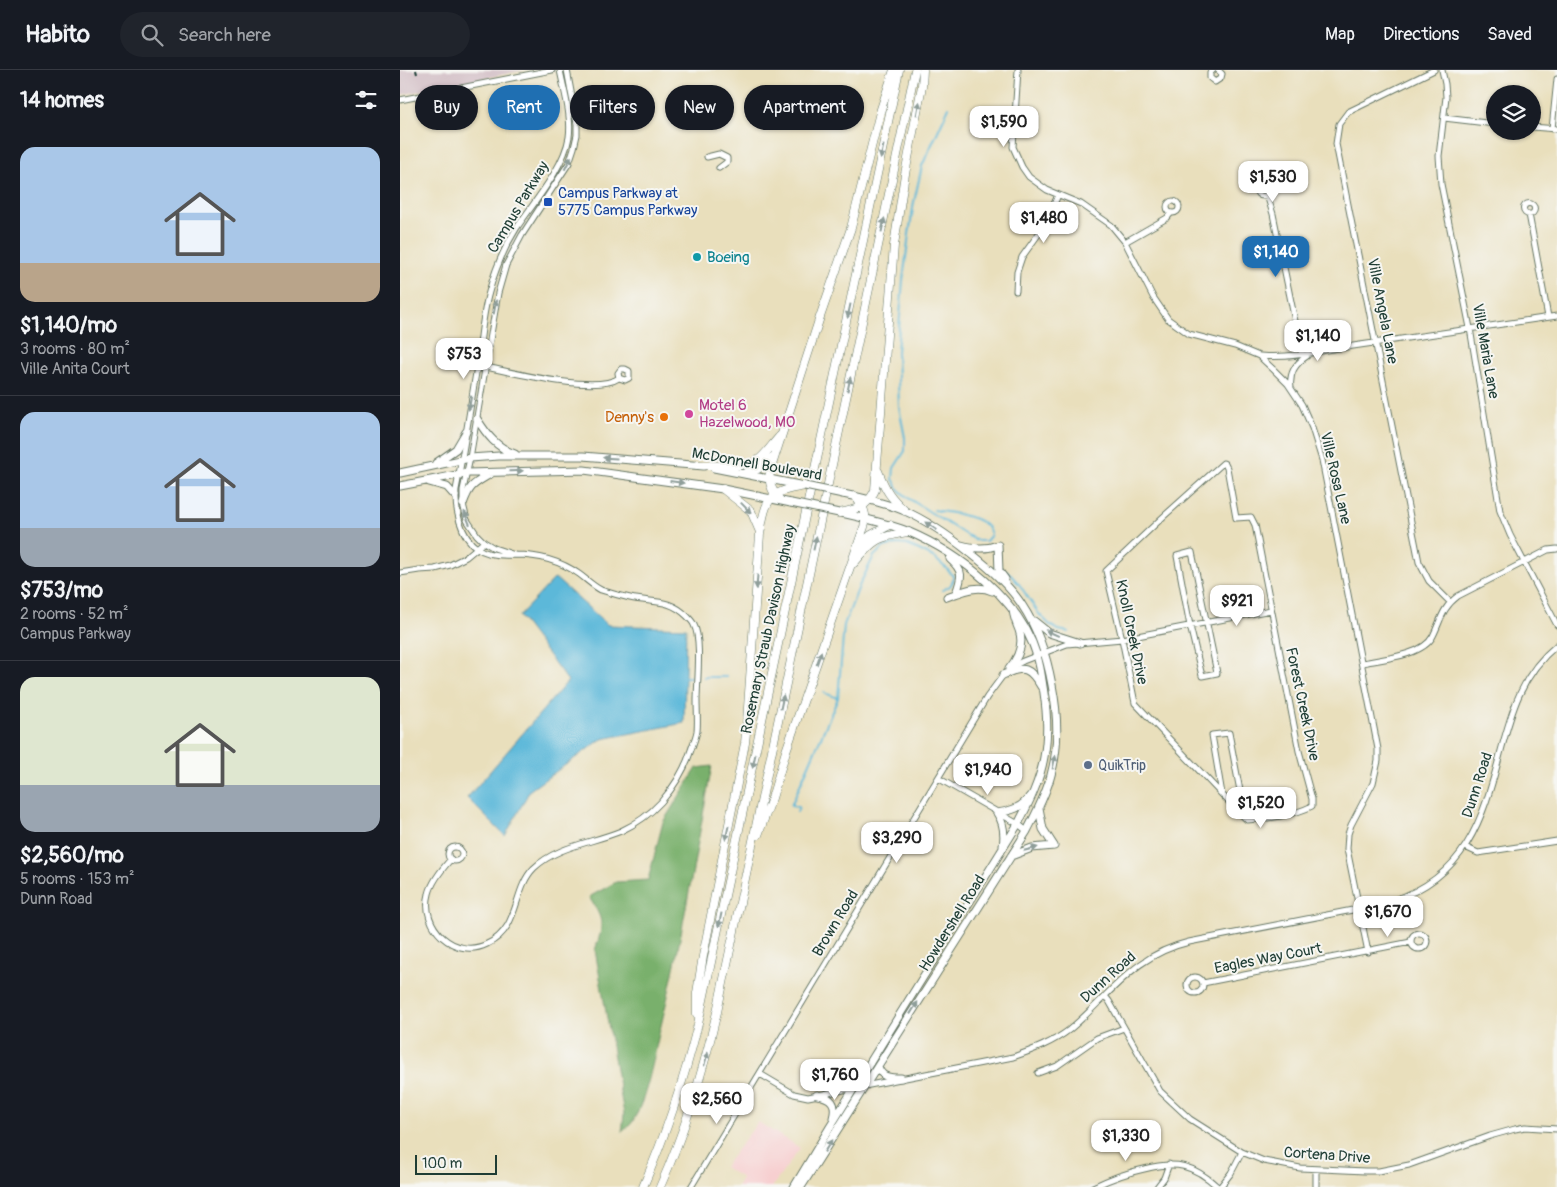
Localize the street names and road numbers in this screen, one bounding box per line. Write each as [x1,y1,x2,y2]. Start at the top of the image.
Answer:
street label: Campus Parkway [484,157,554,257]
street label: Ville Angela Lane [1363,257,1402,366]
street label: Ville Maria Lane [1468,302,1503,401]
street label: Ville Rosa Lane [1316,430,1355,527]
street label: McDonnell Boulevard [690,444,823,485]
street label: Rosemary Straub Davison Highway [737,522,800,736]
street label: Knoll Creek Drive [1111,578,1152,687]
street label: Forest Creek Drive [1281,646,1324,763]
street label: Dunn Road [1458,750,1497,820]
street label: Howdershell Road [915,871,990,975]
street label: Brown Road [808,886,863,960]
street label: Eagles Way Court [1213,939,1324,978]
street label: Dunn Road [1077,948,1140,1007]
street label: Cortena Drive [1283,1143,1371,1168]

